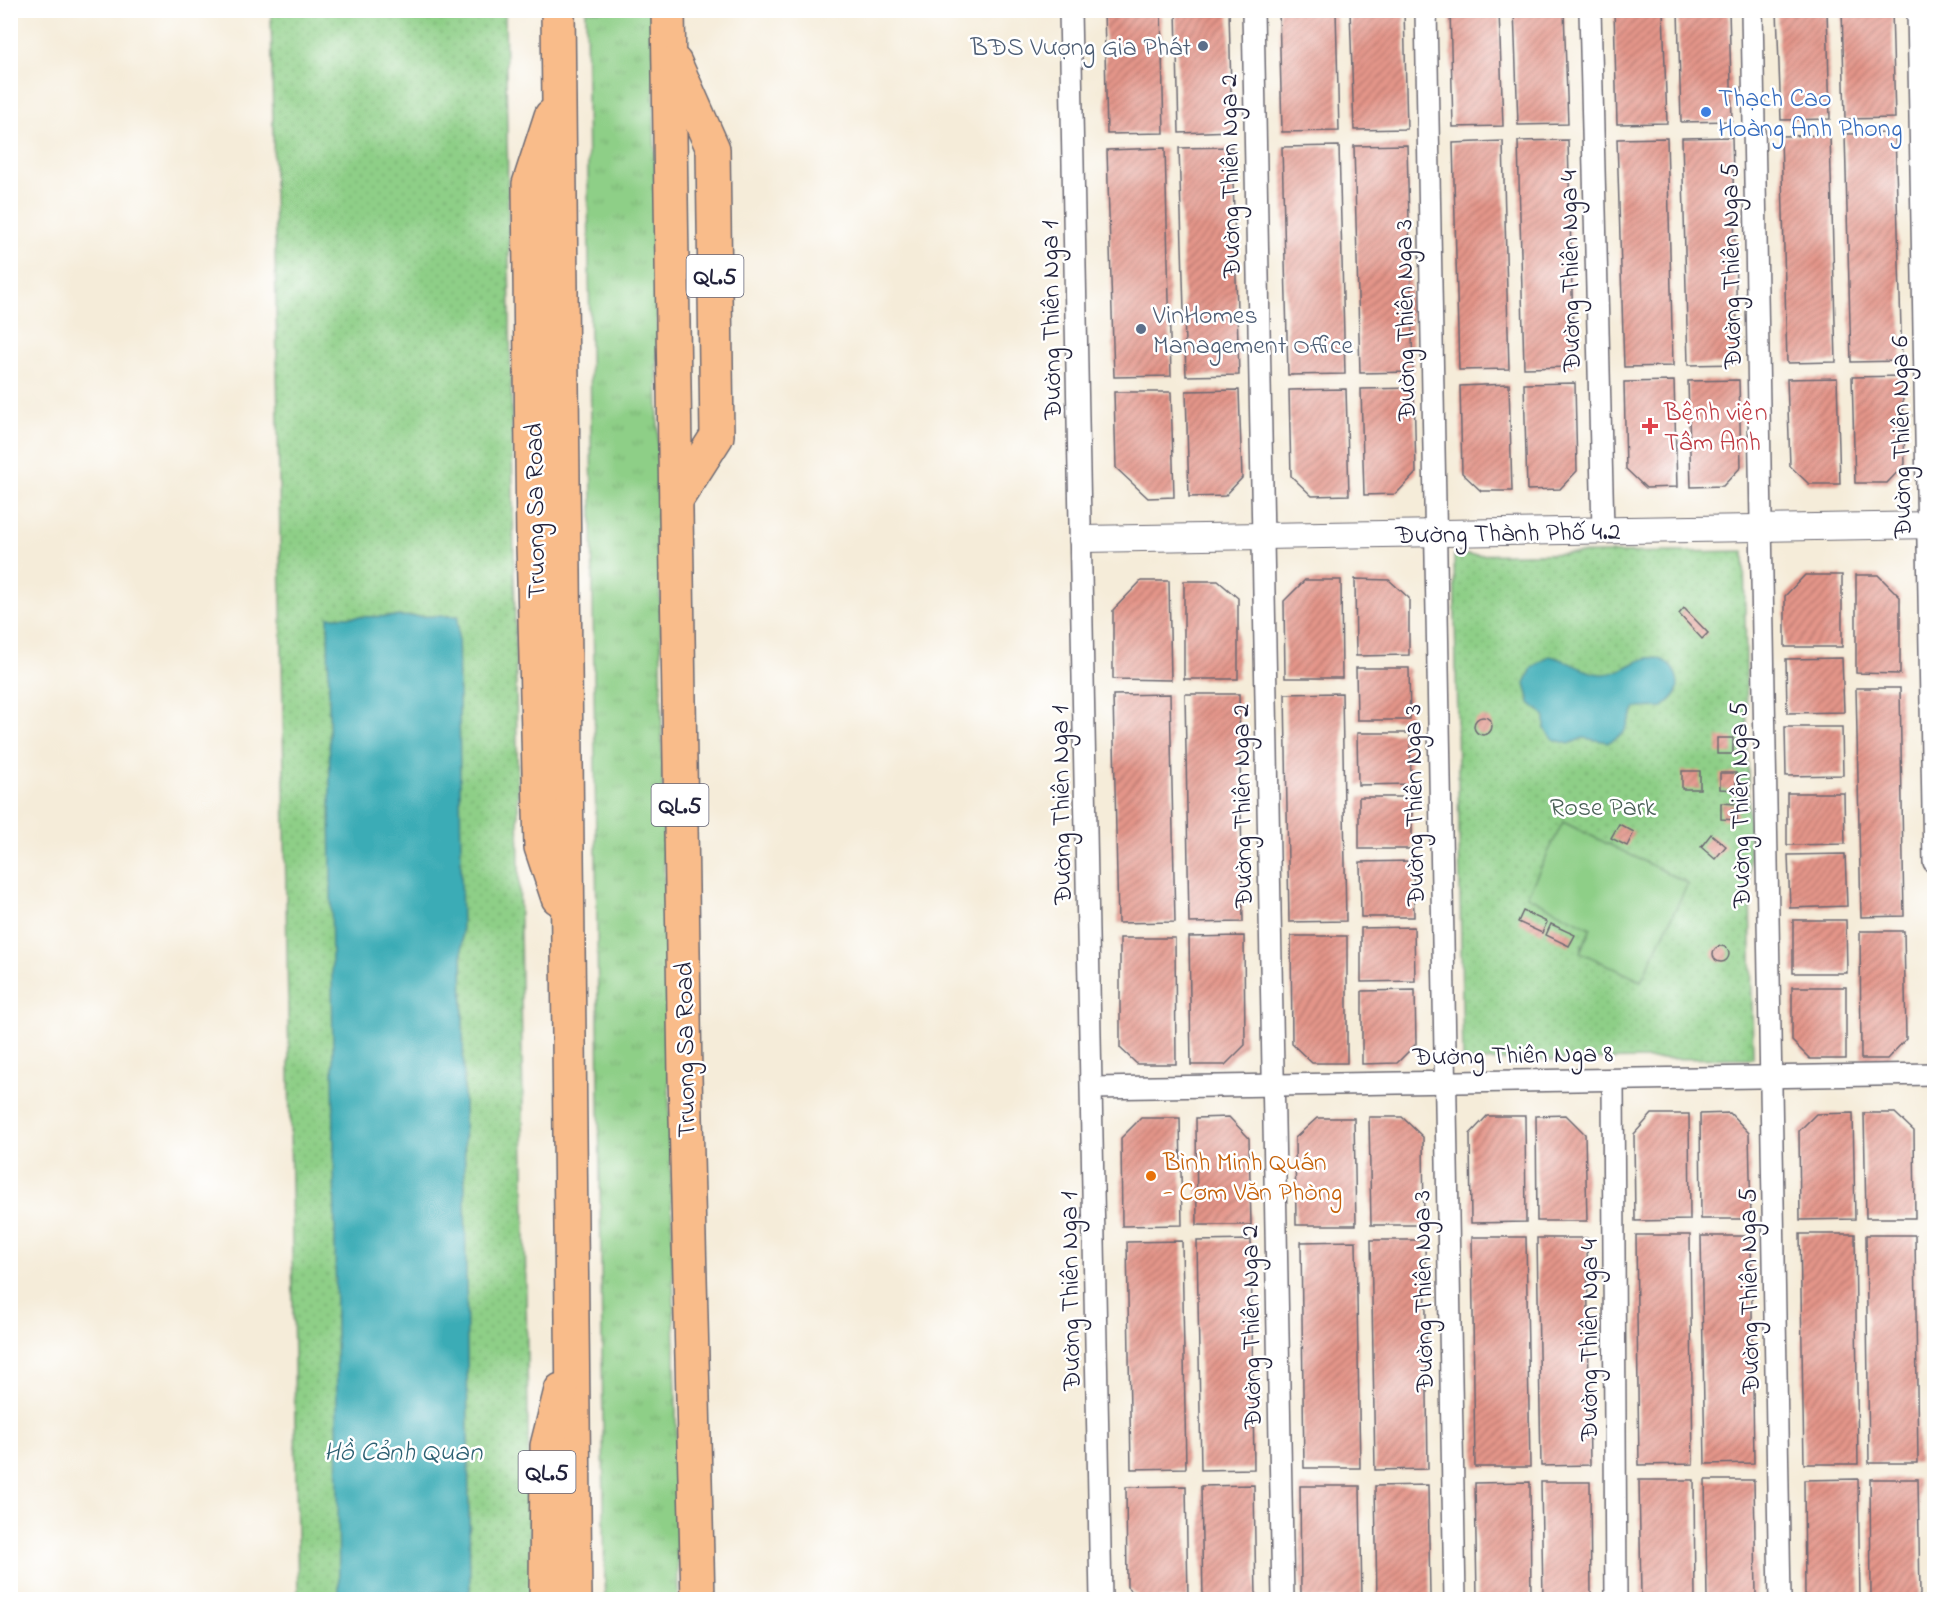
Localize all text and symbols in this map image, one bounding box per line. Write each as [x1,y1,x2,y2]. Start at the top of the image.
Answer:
place label: BĐS Vượng Gia Phát [969,30,1191,68]
marker: BĐS Vượng Gia Phát [1196,39,1210,53]
street label: Đường Thiên Nga 2 [1211,74,1253,279]
place label: Thạch Cao Hoàng Anh Phong [1718,81,1902,149]
marker: Thạch Cao Hoàng Anh Phong [1699,105,1713,119]
street label: Đường Thiên Nga 5 [1712,163,1754,370]
street label: Đường Thiên Nga 4 [1551,169,1593,373]
street label: Đường Thiên Nga 3 [1386,219,1428,422]
street label: Đường Thiên Nga 1 [1032,220,1074,421]
road number: QL.5 [686,255,744,297]
place label: VinHomes Management Office [1152,298,1354,366]
marker: VinHomes Management Office [1134,322,1148,336]
street label: Đường Thiên Nga 6 [1882,335,1924,540]
place label: Bệnh viện Tâm Anh [1663,395,1768,463]
marker: Bệnh viện Tâm Anh [1641,417,1659,435]
street label: Truong Sa Road [516,422,558,599]
street label: Đường Thành Phố 4.2 [1394,514,1621,556]
street label: Đường Thiên Nga 5 [1721,702,1763,909]
street label: Đường Thiên Nga 2 [1223,704,1265,909]
street label: Đường Thiên Nga 3 [1395,704,1437,907]
street label: Đường Thiên Nga 1 [1042,705,1084,906]
road number: QL.5 [652,784,708,826]
park label: Rose Park [1550,790,1657,828]
street label: Truong Sa Road [666,961,708,1138]
street label: Đường Thiên Nga 8 [1411,1036,1614,1078]
place label: Bình Minh Quán - Cơm Văn Phòng [1162,1145,1342,1213]
marker: Bình Minh Quán - Cơm Văn Phòng [1144,1169,1158,1183]
street label: Đường Thiên Nga 5 [1730,1188,1772,1395]
street label: Đường Thiên Nga 3 [1404,1190,1446,1393]
street label: Đường Thiên Nga 1 [1051,1191,1093,1392]
street label: Đường Thiên Nga 2 [1232,1225,1274,1430]
street label: Đường Thiên Nga 4 [1572,1239,1610,1442]
water label: Hồ Cảnh Quan [324,1434,483,1473]
road number: QL.5 [518,1451,576,1493]

